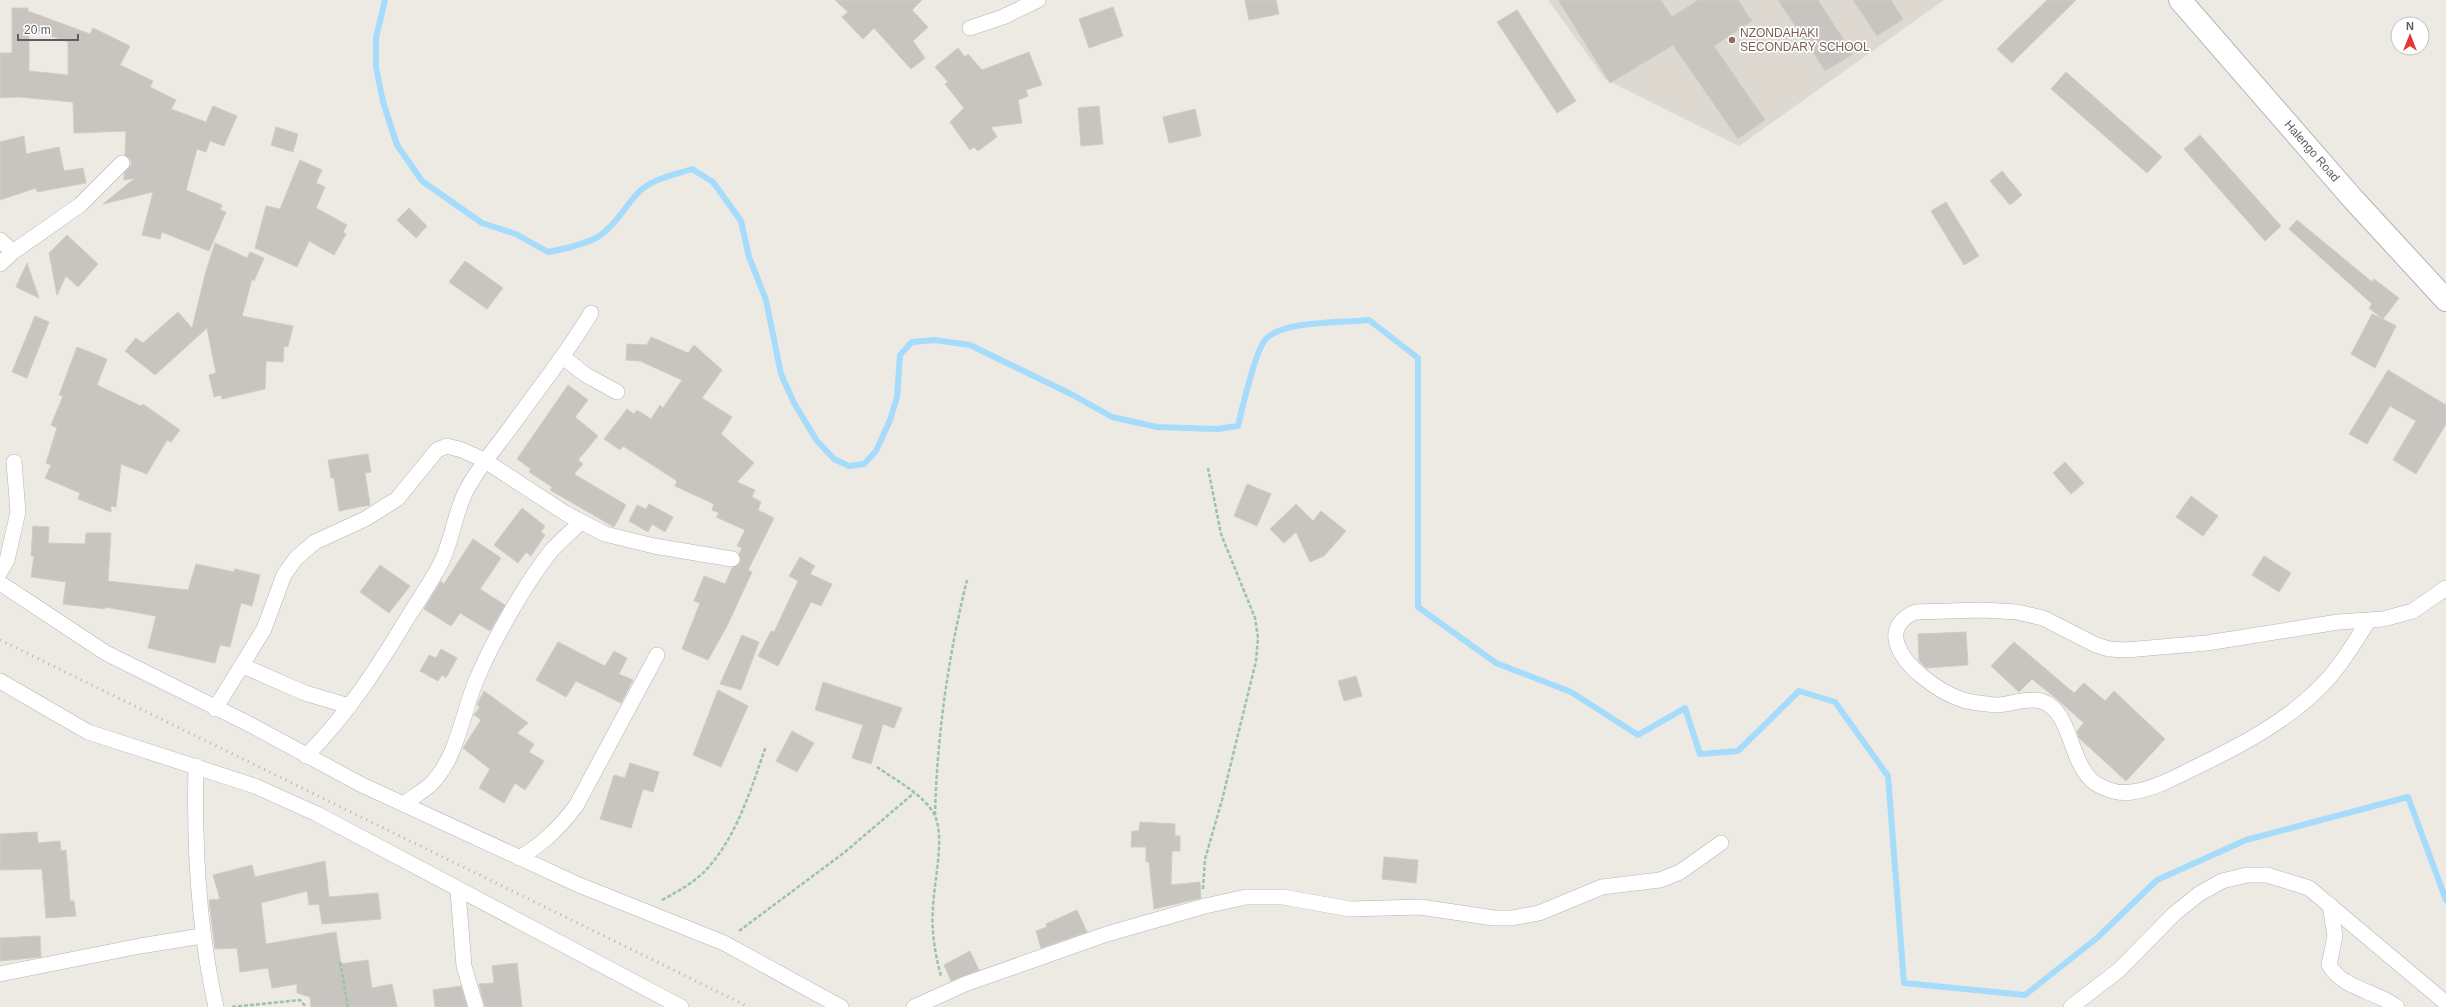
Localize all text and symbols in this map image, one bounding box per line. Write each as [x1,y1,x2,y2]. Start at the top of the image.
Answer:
scale bar [18,16,78,42]
north arrow [2390,16,2430,56]
text: N [2406,20,2414,32]
text: 20 m [24,23,51,37]
place label: NZONDAHAKI SECONDARY SCHOOL [1740,26,1870,54]
marker: NZONDAHAKI SECONDARY SCHOOL [1727,35,1737,45]
street label: Halengo Road [2282,117,2342,185]

